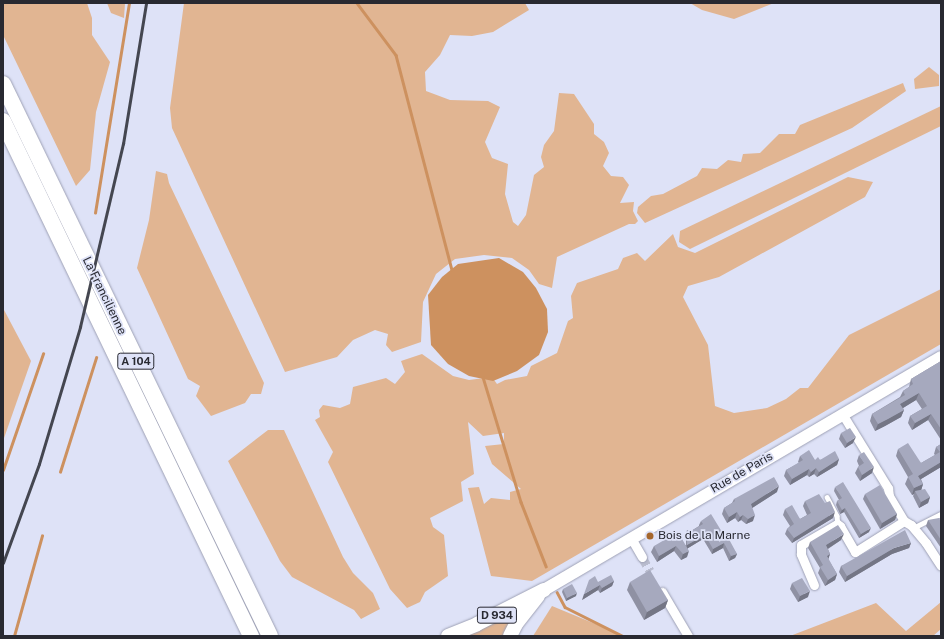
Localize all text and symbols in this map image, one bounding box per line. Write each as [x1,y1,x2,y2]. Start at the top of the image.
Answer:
street label: La Francilienne [79,255,129,337]
road number: A 104 [117,352,155,370]
street label: Rue de Paris [708,449,776,497]
place label: Bois de la Marne [658,529,750,543]
marker: Bois de la Marne [645,531,655,541]
road number: D 934 [476,606,518,624]

